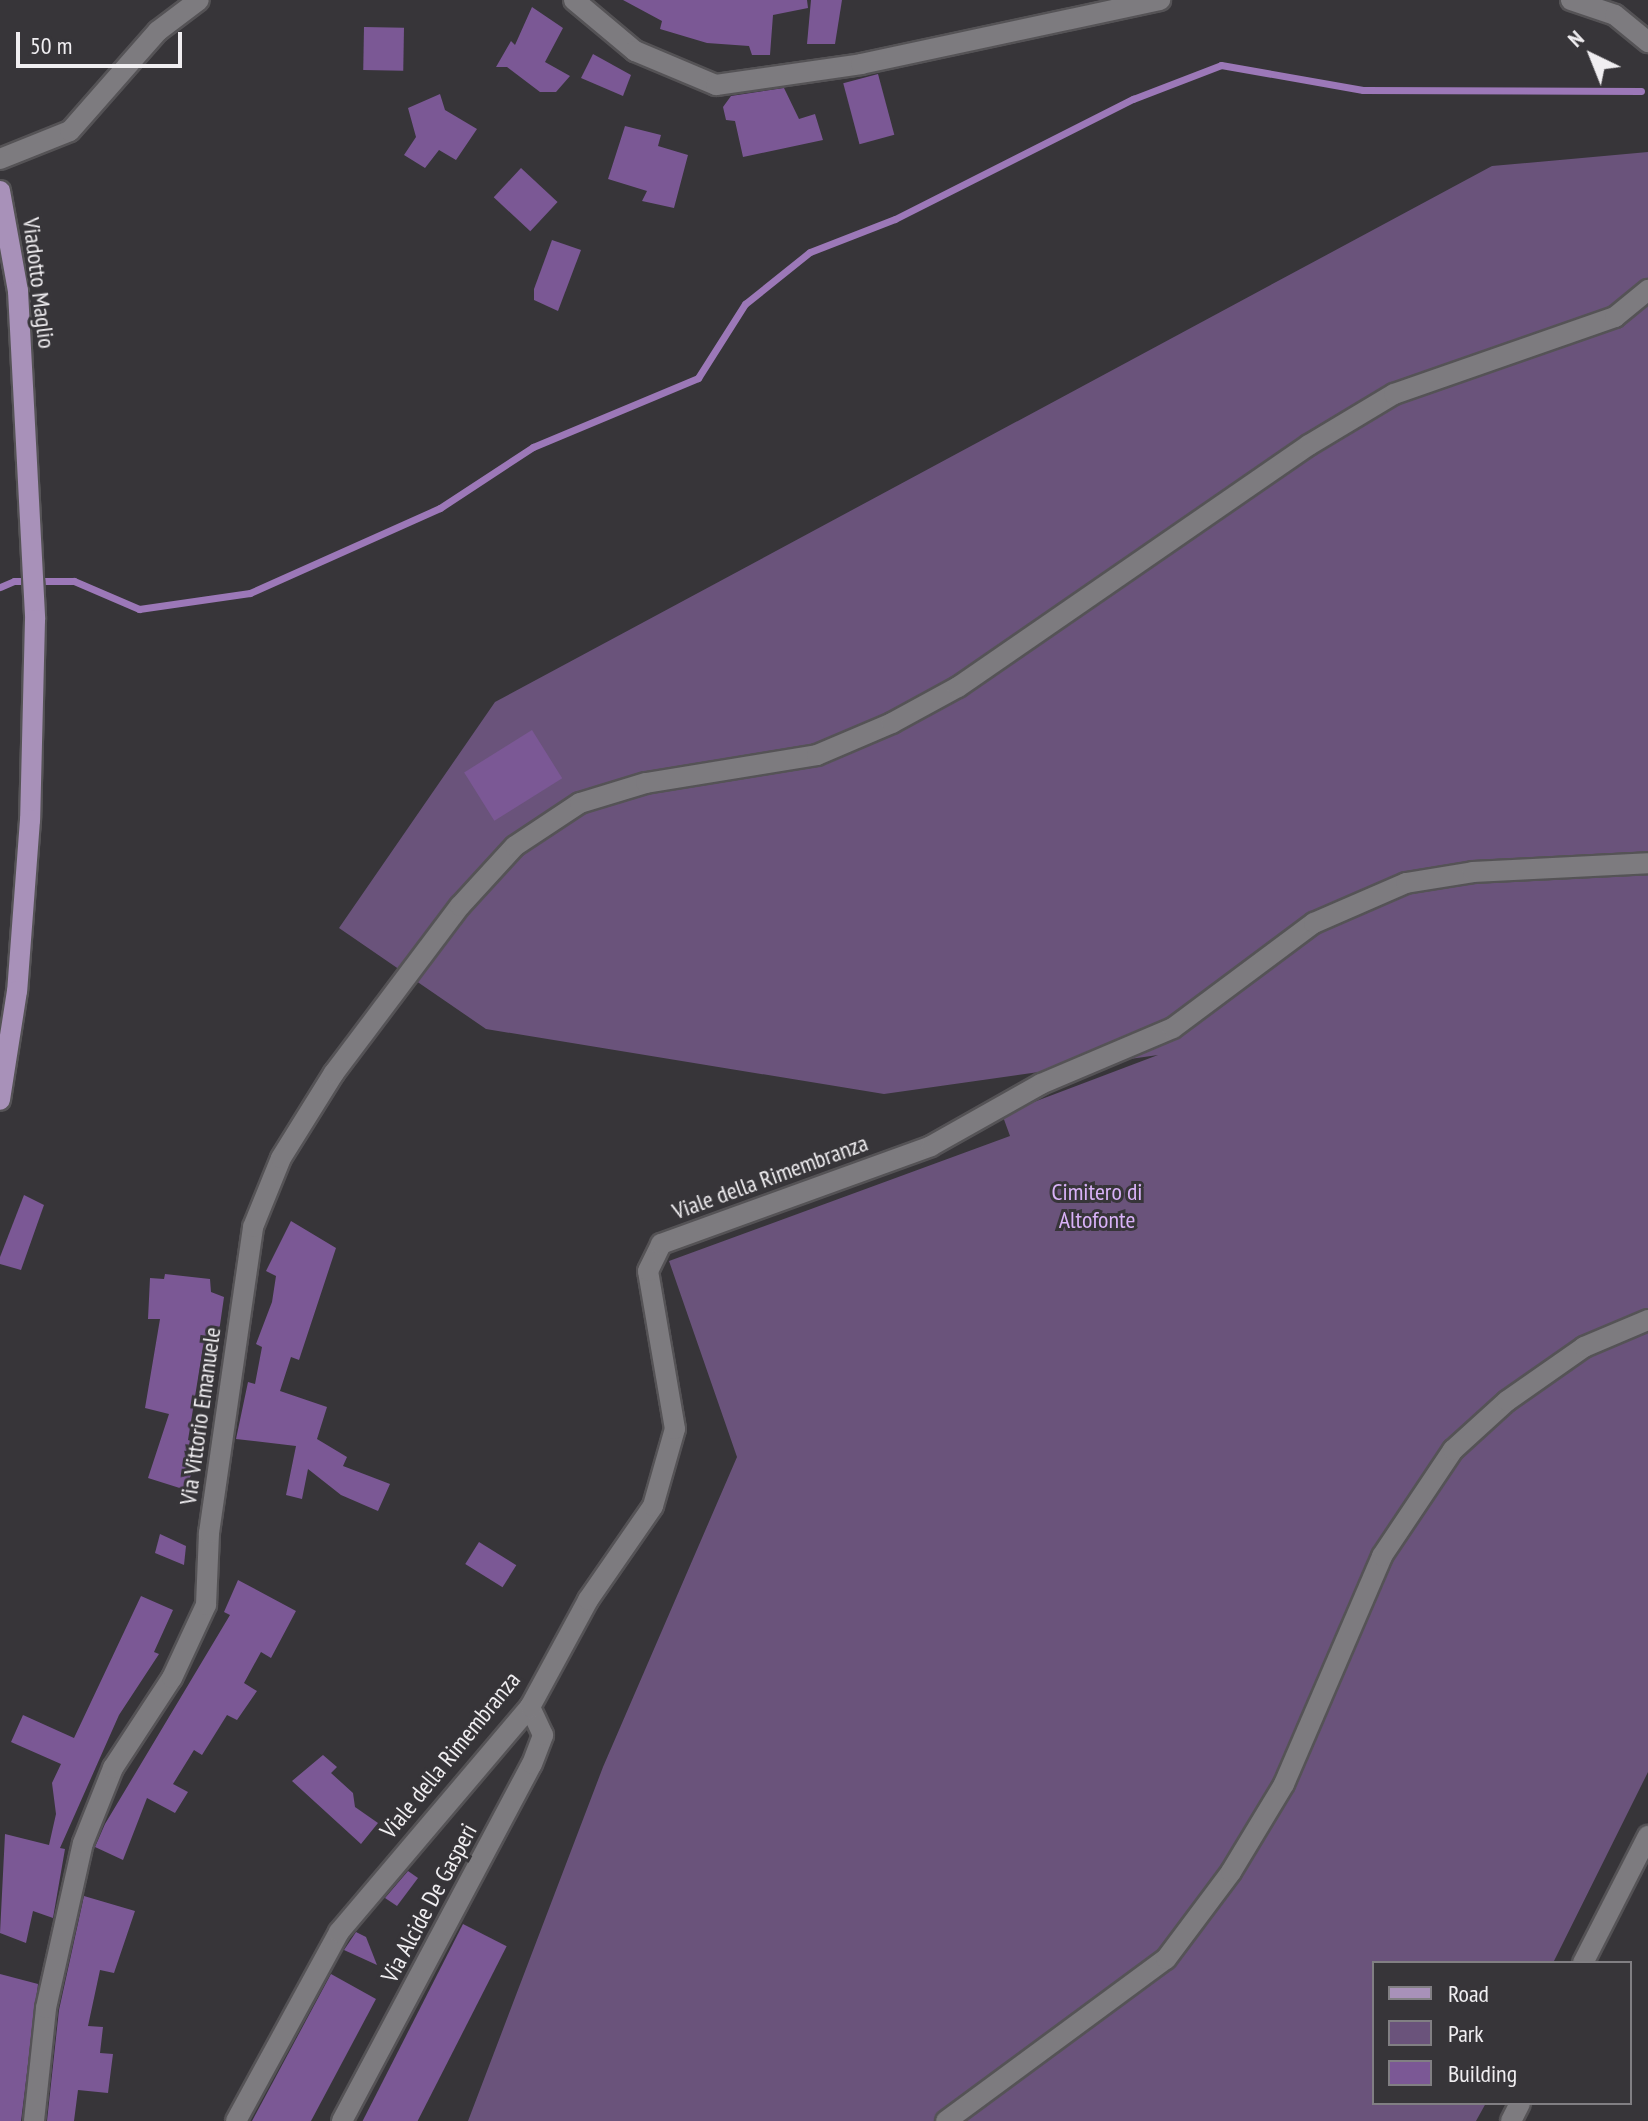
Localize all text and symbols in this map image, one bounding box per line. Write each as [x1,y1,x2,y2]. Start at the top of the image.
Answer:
scale bar [20,16,186,66]
north arrow [1552,16,1632,96]
text: N [1562,24,1590,53]
text: 50 m [30,30,72,61]
street label: Viadotto Maglio [17,216,61,350]
street label: Viale della Rimembranza [668,1128,872,1226]
park label: Cimitero di Altofonte [1052,1178,1142,1234]
street label: Via Vittorio Emanuele [173,1325,227,1507]
street label: Viale della Rimembranza [374,1666,526,1844]
street label: Via Alcide De Gasperi [375,1818,483,1988]
legend [1372,1961,1632,2105]
text: Road [1448,1978,1489,2009]
text: Park [1448,2018,1484,2049]
text: Building [1448,2058,1517,2089]

